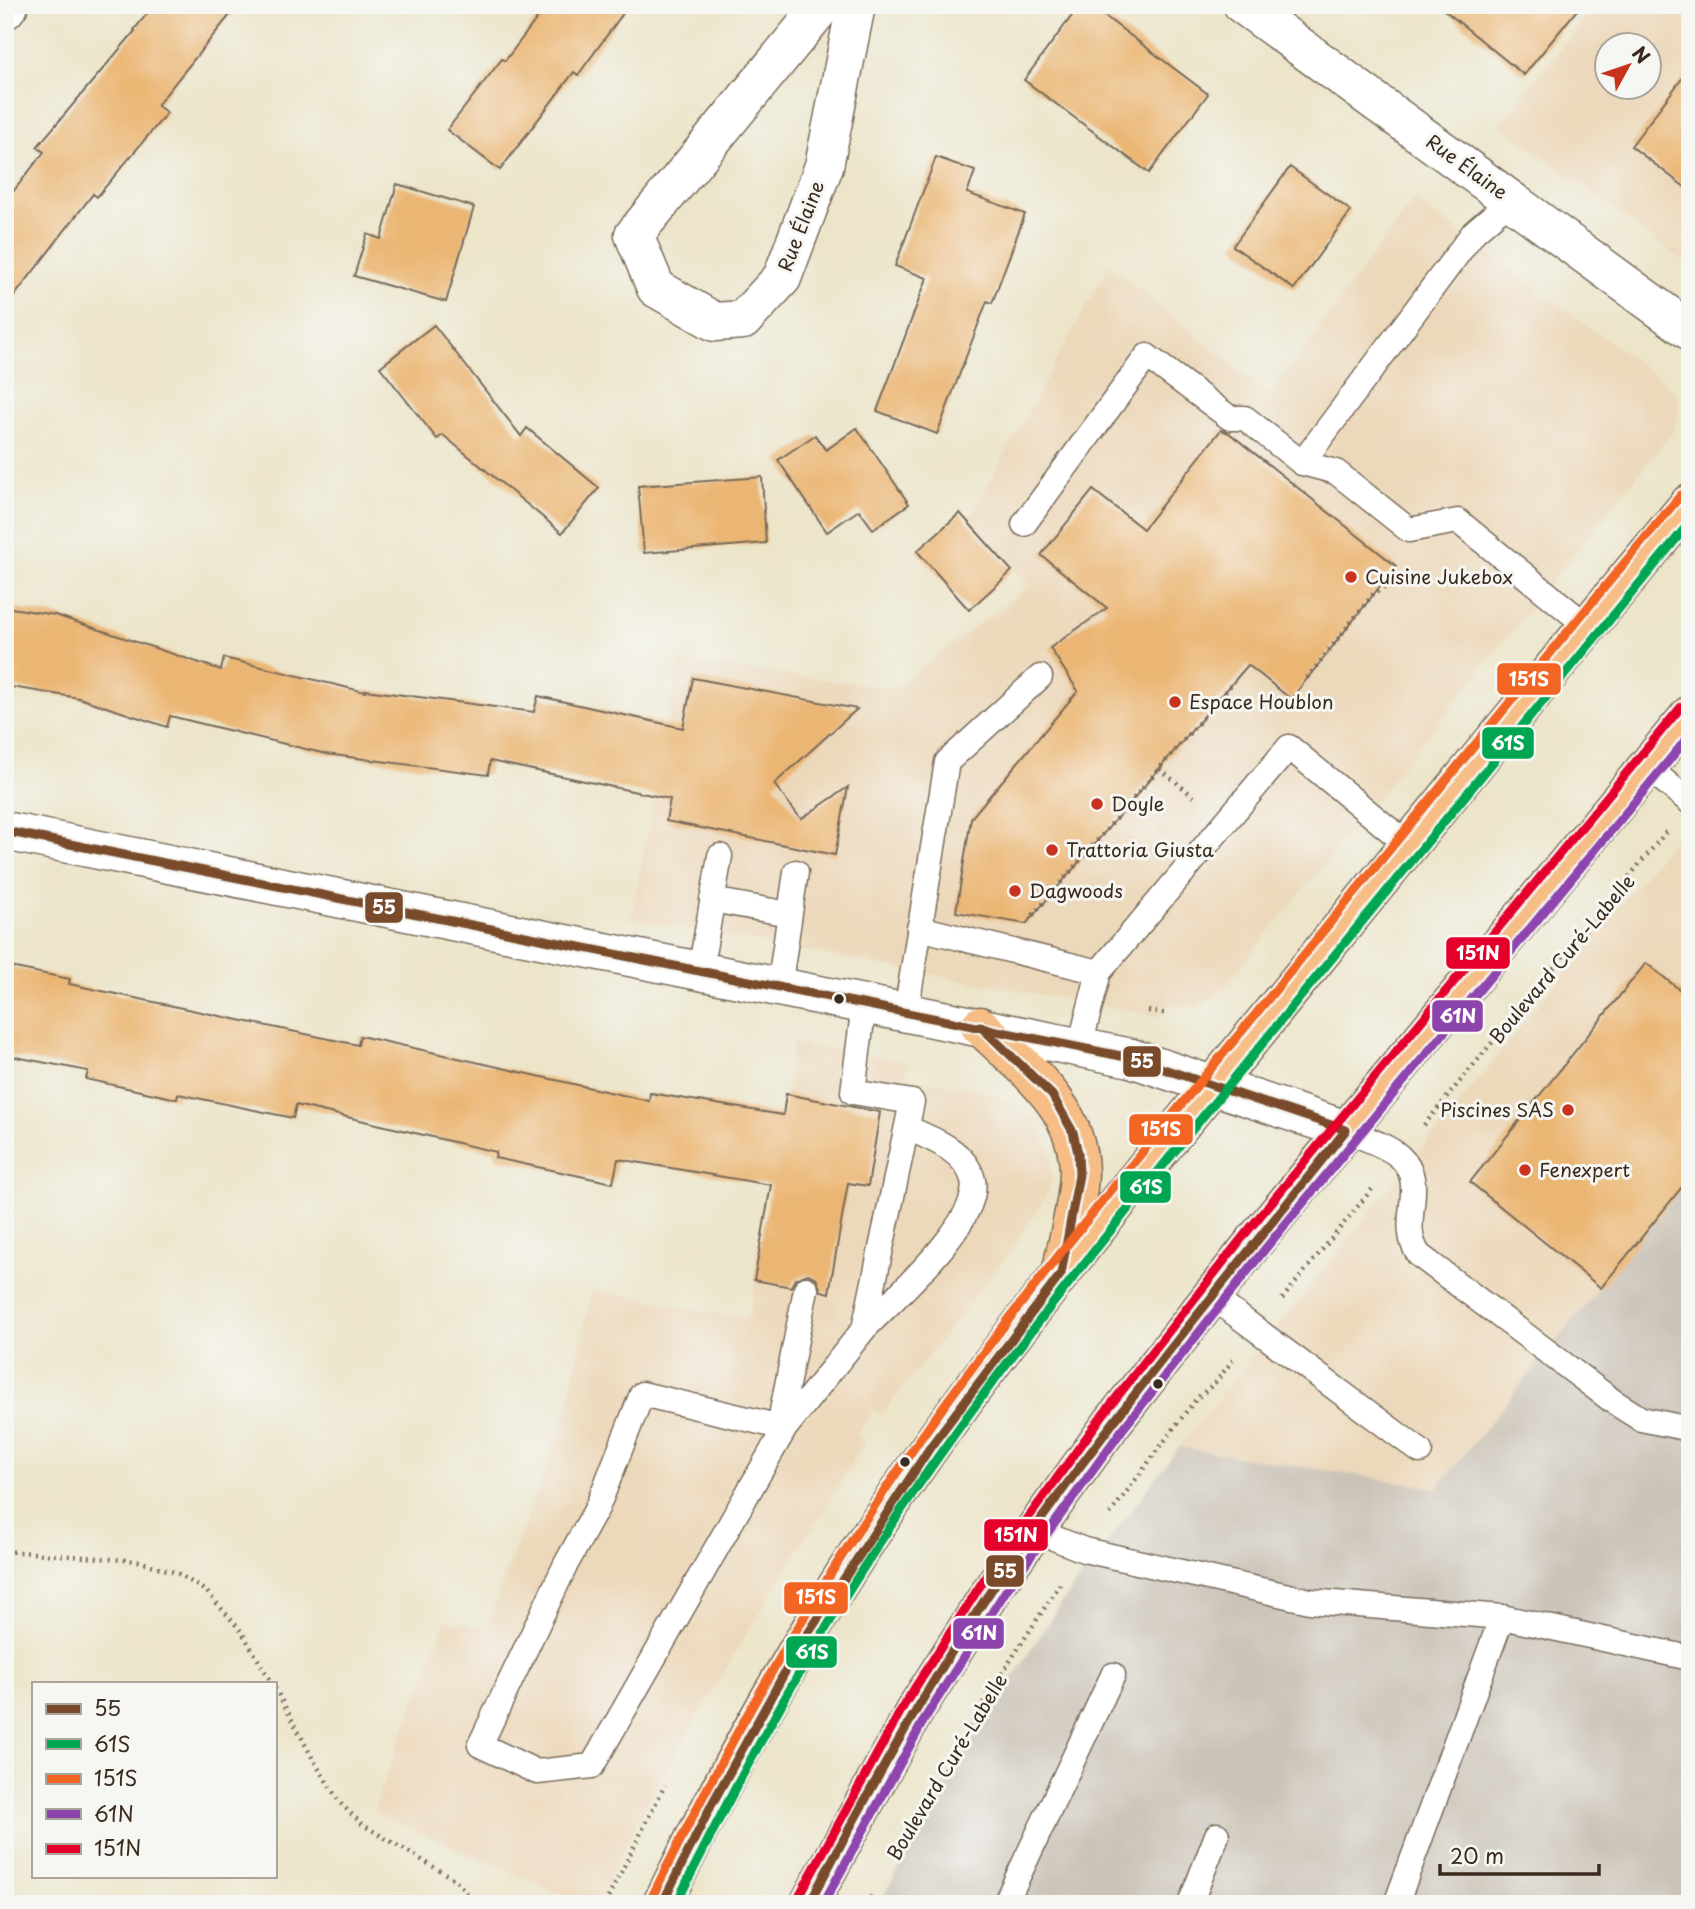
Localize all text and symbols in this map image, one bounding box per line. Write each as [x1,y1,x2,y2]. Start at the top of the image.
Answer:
north arrow [1594,32,1664,102]
text: N [1626,40,1657,69]
street label: Rue Élaine [1421,127,1514,205]
street label: Rue Élaine [770,176,830,275]
place label: Cuisine Jukebox [1365,562,1513,590]
marker: Cuisine Jukebox [1343,569,1359,585]
line badge: 151S [1496,662,1562,696]
text: 151S [1509,664,1549,692]
place label: Espace Houblon [1189,687,1333,715]
marker: Espace Houblon [1167,694,1183,710]
line badge: 61S [1481,726,1535,760]
text: 61S [1491,728,1525,756]
place label: Doyle [1111,789,1164,817]
marker: Doyle [1089,796,1105,812]
place label: Trattoria Giusta [1066,835,1214,863]
marker: Trattoria Giusta [1044,842,1060,858]
street label: Boulevard Curé-Labelle [1482,868,1640,1049]
place label: Dagwoods [1029,876,1123,904]
marker: Dagwoods [1007,883,1023,899]
line badge: 55 [364,891,404,924]
text: 55 [372,892,396,920]
line badge: 151N [1445,936,1511,970]
text: 151N [1456,938,1500,966]
unlabelled marker [832,992,846,1006]
line badge: 61N [1431,999,1484,1033]
text: 61N [1440,1001,1476,1029]
line badge: 55 [1122,1045,1162,1078]
text: 55 [1130,1046,1154,1074]
place label: Piscines SAS [1440,1095,1554,1123]
marker: Piscines SAS [1560,1102,1576,1118]
line badge: 151S [1128,1113,1194,1146]
text: 151S [1141,1114,1181,1142]
place label: Fenexpert [1539,1155,1630,1183]
marker: Fenexpert [1517,1162,1533,1178]
line badge: 61S [1119,1170,1172,1204]
text: 61S [1129,1172,1163,1200]
unlabelled marker [1151,1377,1165,1391]
unlabelled marker [898,1455,912,1469]
line badge: 151N [983,1518,1049,1552]
text: 151N [994,1520,1038,1548]
line badge: 55 [985,1554,1025,1588]
text: 55 [993,1556,1017,1584]
line badge: 151S [783,1581,849,1615]
text: 151S [796,1582,836,1610]
line badge: 61N [952,1617,1005,1650]
text: 61N [961,1618,997,1646]
line badge: 61S [785,1635,838,1669]
text: 61S [795,1637,829,1665]
street label: Boulevard Curé-Labelle [879,1668,1013,1865]
legend [32,1682,276,1878]
text: 55 [94,1691,121,1723]
text: 61S [94,1727,131,1759]
text: 151S [94,1761,138,1793]
text: 61N [94,1797,134,1829]
text: 151N [94,1831,141,1863]
scale bar [1440,1832,1599,1876]
text: 20 m [1450,1839,1504,1871]

